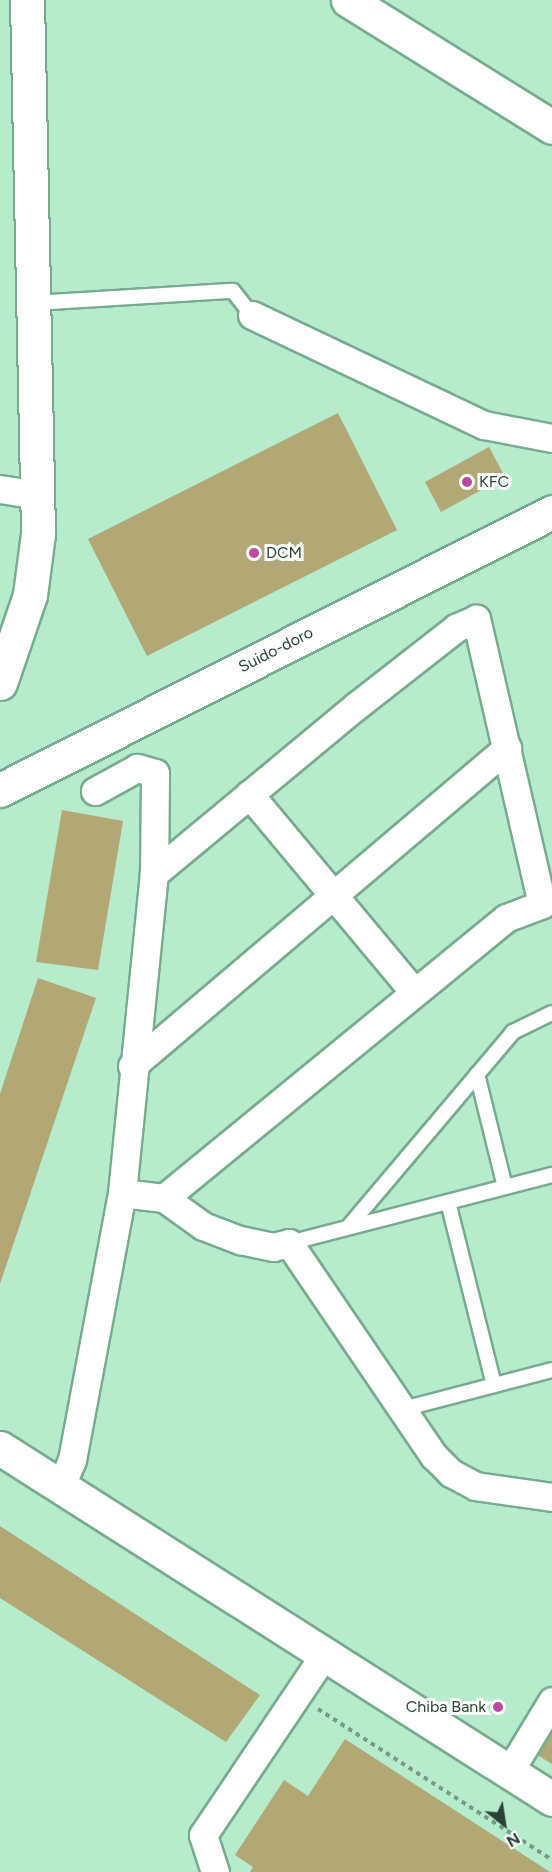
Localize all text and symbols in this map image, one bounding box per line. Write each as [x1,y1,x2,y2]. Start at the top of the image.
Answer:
place label: KFC [479,472,509,492]
marker: KFC [460,475,474,489]
place label: DCM [266,543,302,563]
marker: DCM [247,546,261,560]
street label: Suido-doro [235,623,317,677]
place label: Chiba Bank [406,1697,486,1717]
marker: Chiba Bank [491,1700,505,1714]
north arrow [474,1794,534,1854]
text: N [503,1829,523,1851]

